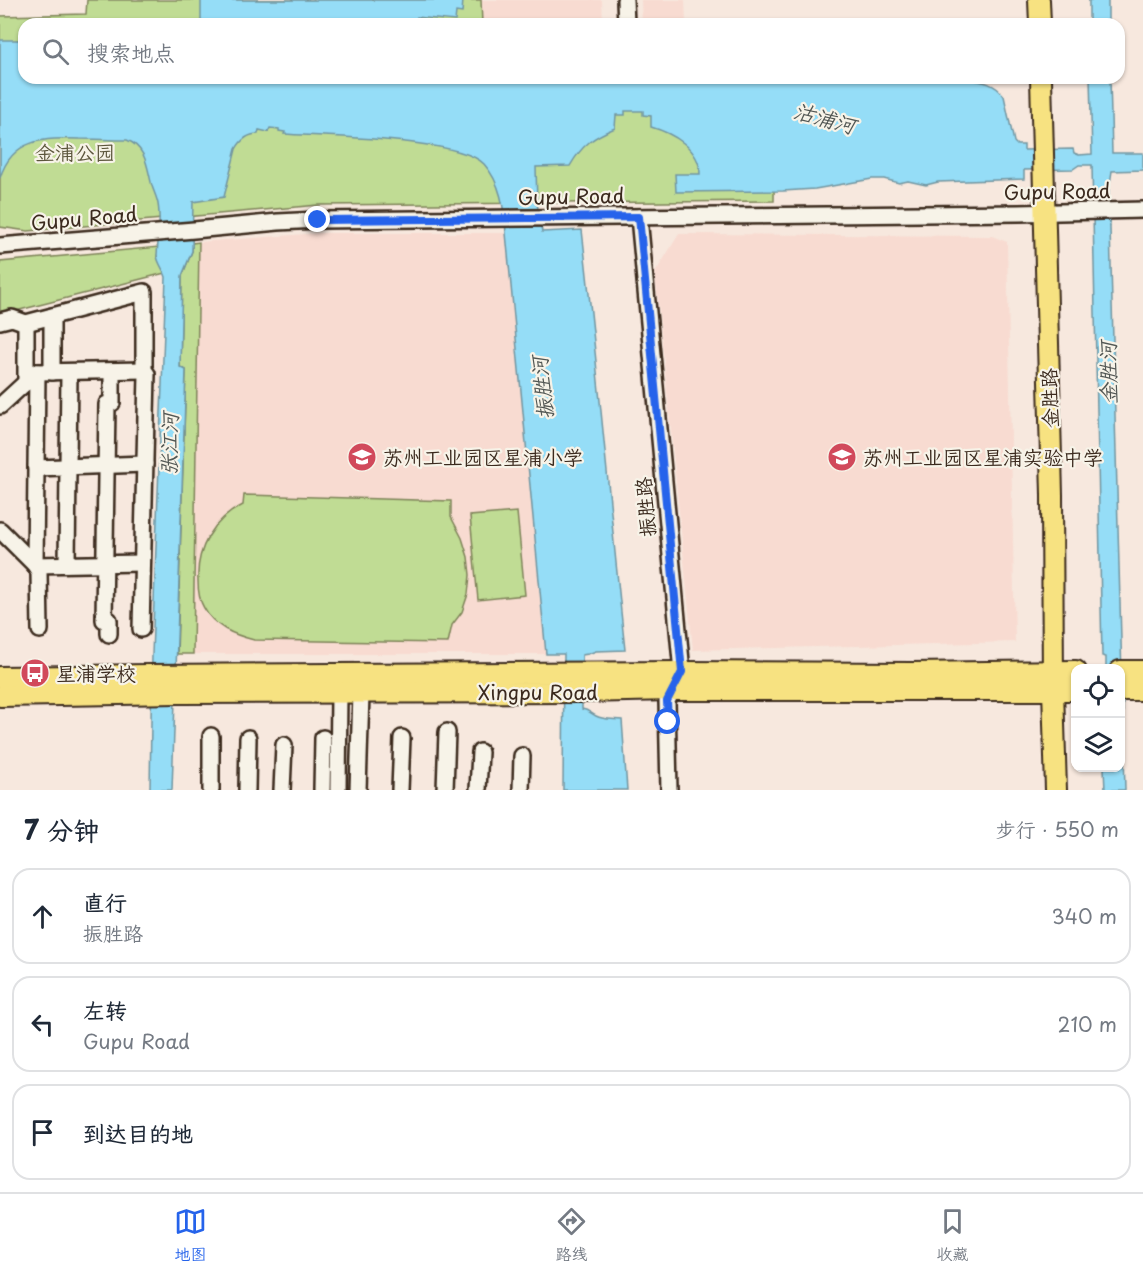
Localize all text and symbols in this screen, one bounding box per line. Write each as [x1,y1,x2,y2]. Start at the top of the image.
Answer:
search box [18,18,1125,84]
icon: search [39,35,72,68]
text: 搜索地点 [87,35,175,68]
water label: 沽浦河 [790,93,862,141]
park label: 金浦公园 [35,137,115,167]
street label: Gupu Road [1003,175,1111,207]
street label: Gupu Road [517,180,625,212]
street label: Gupu Road [29,198,139,238]
route end [304,206,330,232]
water label: 金胜河 [1090,338,1124,405]
water label: 振胜河 [521,352,560,421]
street label: 金胜路 [1033,366,1065,429]
water label: 张江河 [151,409,185,476]
school or university icon: 苏州工业园区星浦小学 [346,441,378,473]
school or university icon: 苏州工业园区星浦实验中学 [826,441,858,473]
place label: 苏州工业园区星浦小学 [383,442,583,472]
place label: 苏州工业园区星浦实验中学 [863,442,1103,472]
street label: 振胜路 [627,475,663,538]
bus stop icon: 星浦学校 [19,657,51,689]
place label: 星浦学校 [56,658,136,688]
map controls [1071,664,1125,772]
button: locate [1071,664,1125,718]
street label: Xingpu Road [478,677,598,707]
route start [654,708,680,734]
button: layers [1071,718,1125,772]
text: 7 分钟 [24,810,99,849]
text: 步行 · 550 m [996,814,1119,844]
text: 直行 [83,885,127,918]
icon: ahead [26,900,59,933]
text: 340 m [1052,901,1117,931]
text: 振胜路 [83,918,143,948]
text: 左转 [83,993,127,1026]
icon: left [26,1008,59,1041]
text: 210 m [1058,1009,1117,1039]
text: Gupu Road [83,1026,190,1056]
icon: arrive [26,1116,59,1149]
text: 到达目的地 [83,1116,193,1149]
tab: 地图 [174,1205,207,1265]
tab: 路线 [555,1205,588,1265]
tab: 收藏 [936,1205,969,1265]

